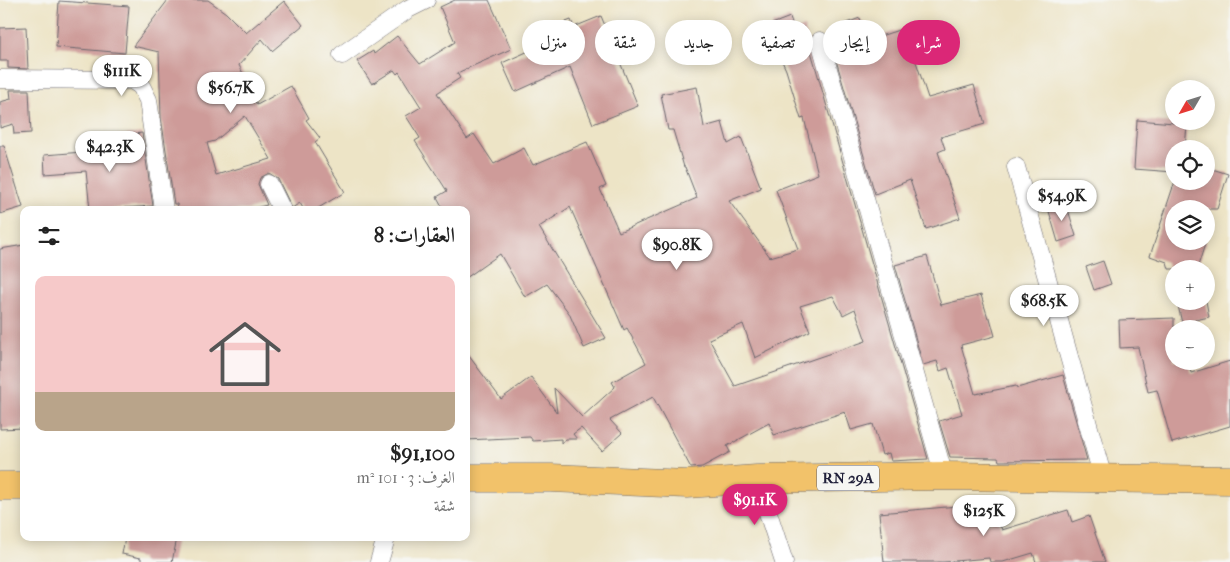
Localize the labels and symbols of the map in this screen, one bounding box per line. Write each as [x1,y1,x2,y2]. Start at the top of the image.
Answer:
pin: $111K [87,54,157,97]
pin: $56.7K [190,72,272,114]
north arrow [1165,80,1215,130]
pin: $42.3K [69,130,151,173]
pin: $54.9K [1021,180,1103,222]
pin: $90.8K [636,228,718,271]
pin: $68.5K [1003,284,1085,327]
road number: RN 29A [817,466,879,490]
pin: $91.1K [714,484,796,526]
pin: $125K [949,494,1019,537]

